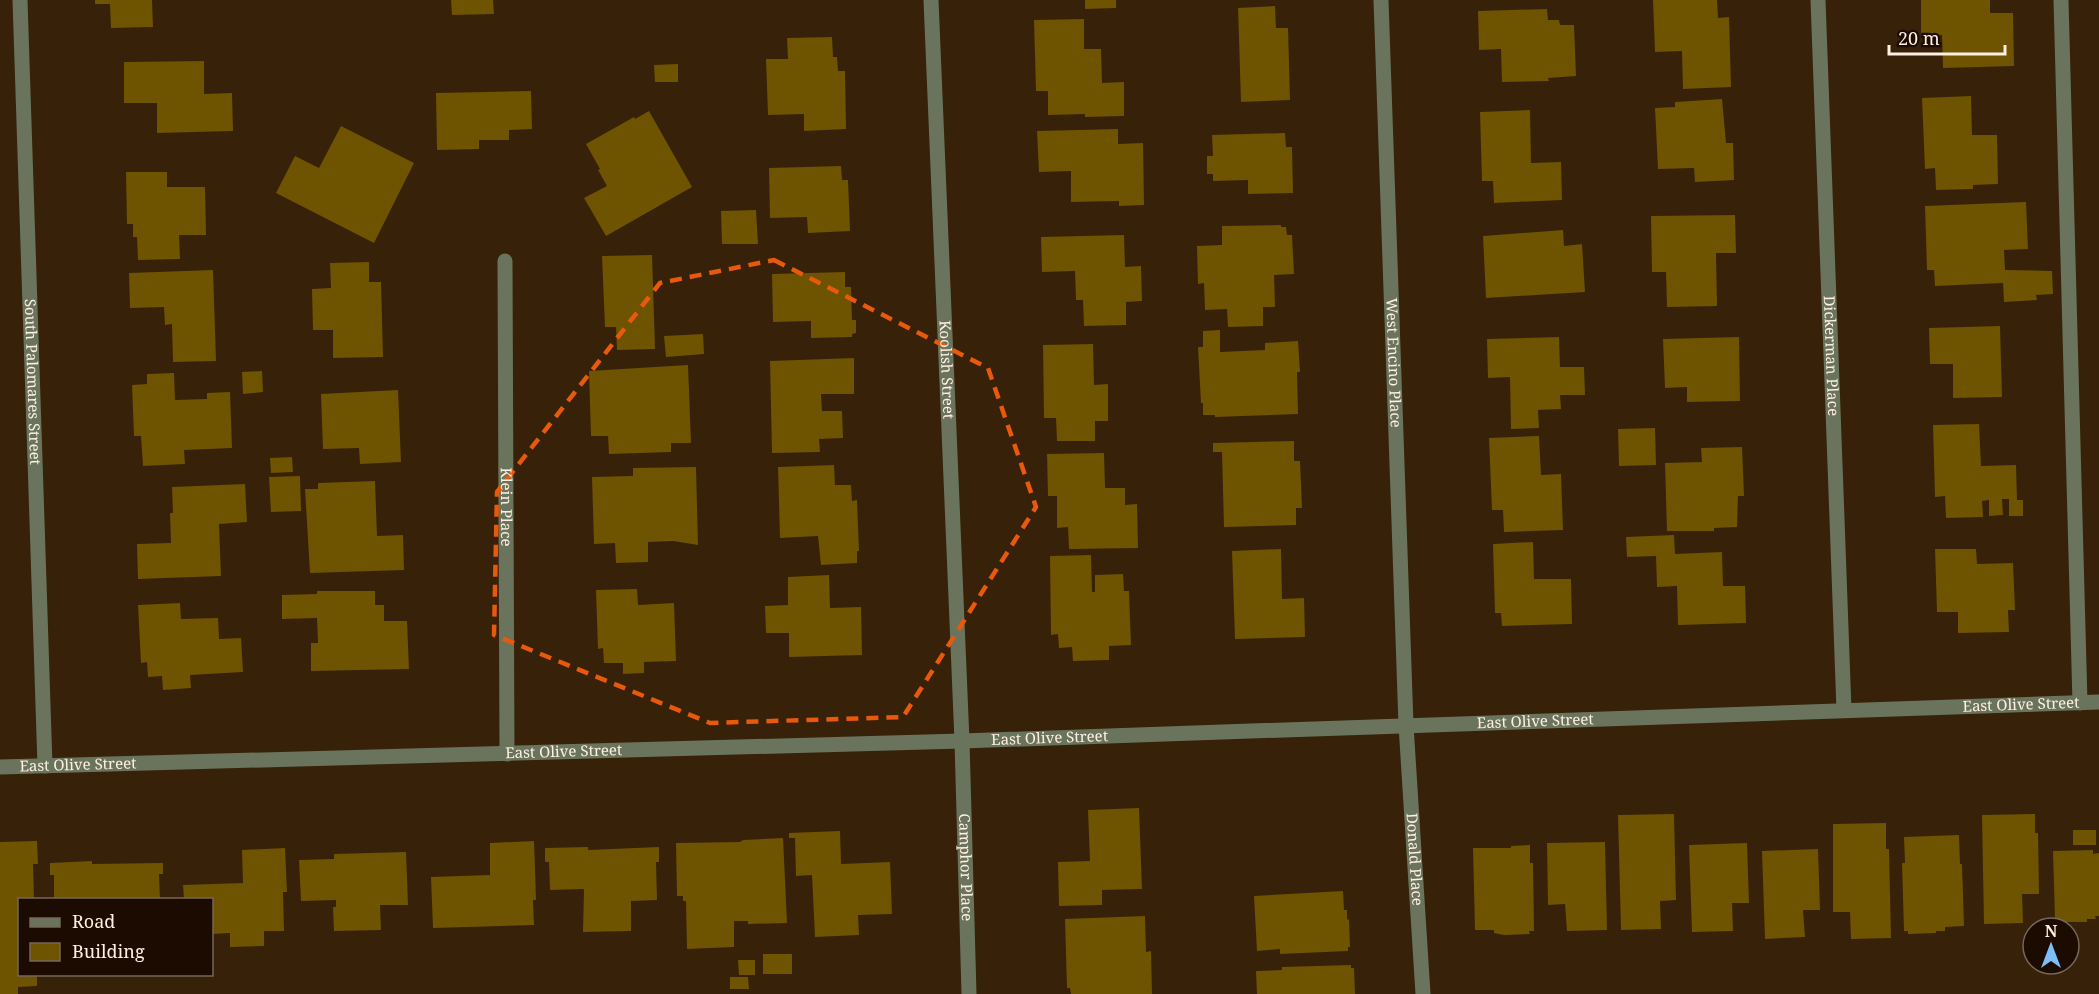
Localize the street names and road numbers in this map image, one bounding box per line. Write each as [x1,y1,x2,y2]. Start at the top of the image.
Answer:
street label: Dickerman Place [1820,295,1844,416]
street label: West Encino Place [1382,297,1407,428]
street label: South Palomares Street [21,298,46,465]
street label: Koolish Street [935,320,960,420]
street label: Klein Place [497,467,517,547]
street label: East Olive Street [1962,692,2080,716]
street label: East Olive Street [1477,708,1594,732]
street label: East Olive Street [991,725,1108,749]
street label: East Olive Street [505,739,622,762]
street label: East Olive Street [19,752,137,775]
street label: Donald Place [1403,812,1428,906]
street label: Camphor Place [955,813,978,921]

